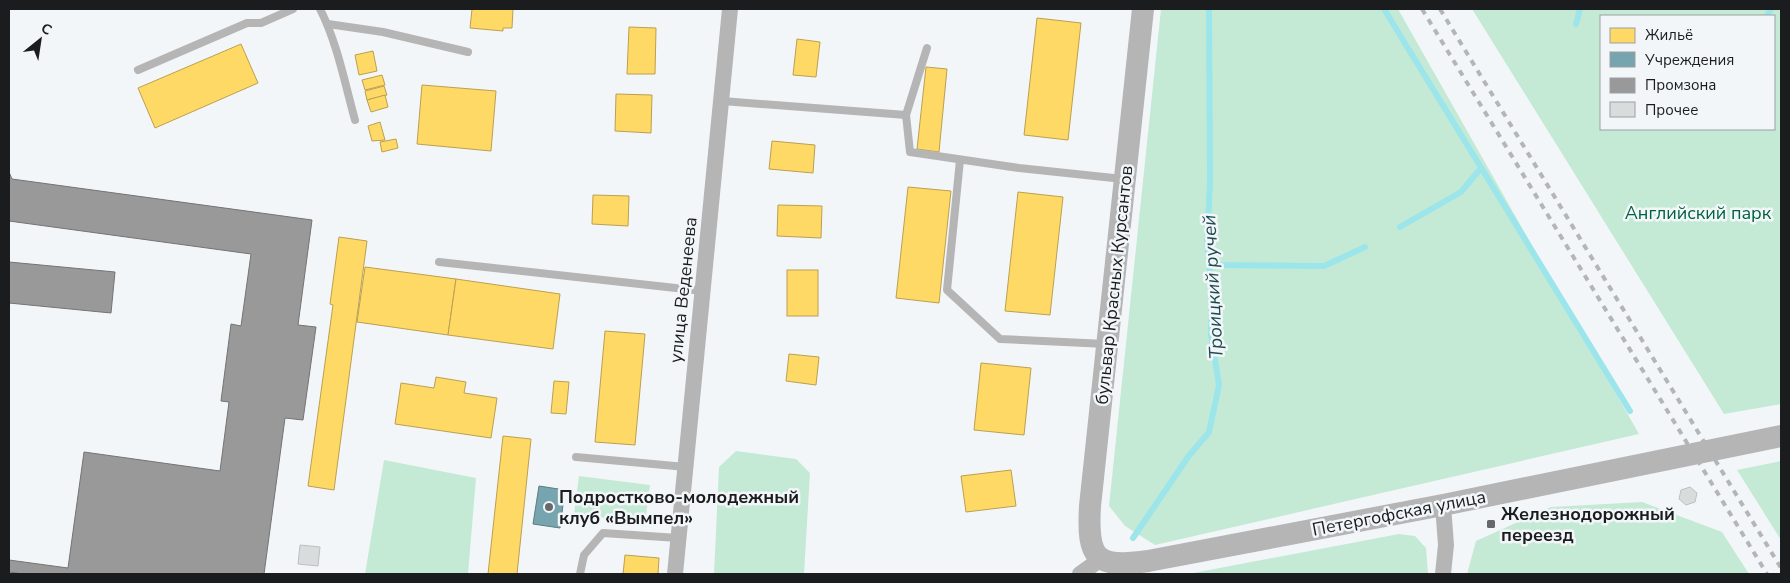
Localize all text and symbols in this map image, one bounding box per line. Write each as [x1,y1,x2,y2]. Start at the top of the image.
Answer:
north arrow [15,15,65,65]
legend [1600,15,1775,130]
text: С [37,19,56,40]
text: Жильё [1645,25,1693,45]
text: Учреждения [1644,50,1734,70]
text: Промзона [1645,75,1716,95]
text: Прочее [1645,100,1698,120]
street label: бульвар Красных Курсантов [1090,164,1139,406]
park label: Английский парк [1625,201,1772,225]
water label: Троицкий ручей [1196,214,1230,360]
street label: улица Веденеева [663,216,703,364]
street label: Петергофская улица [1310,484,1488,542]
place label: Подростково-молодежный клуб «Вымпел» [559,485,799,530]
marker: Подростково-молодежный клуб «Вымпел» [543,501,555,513]
place label: Железнодорожный переезд [1501,502,1675,547]
marker: Железнодорожный переезд [1485,518,1497,530]

